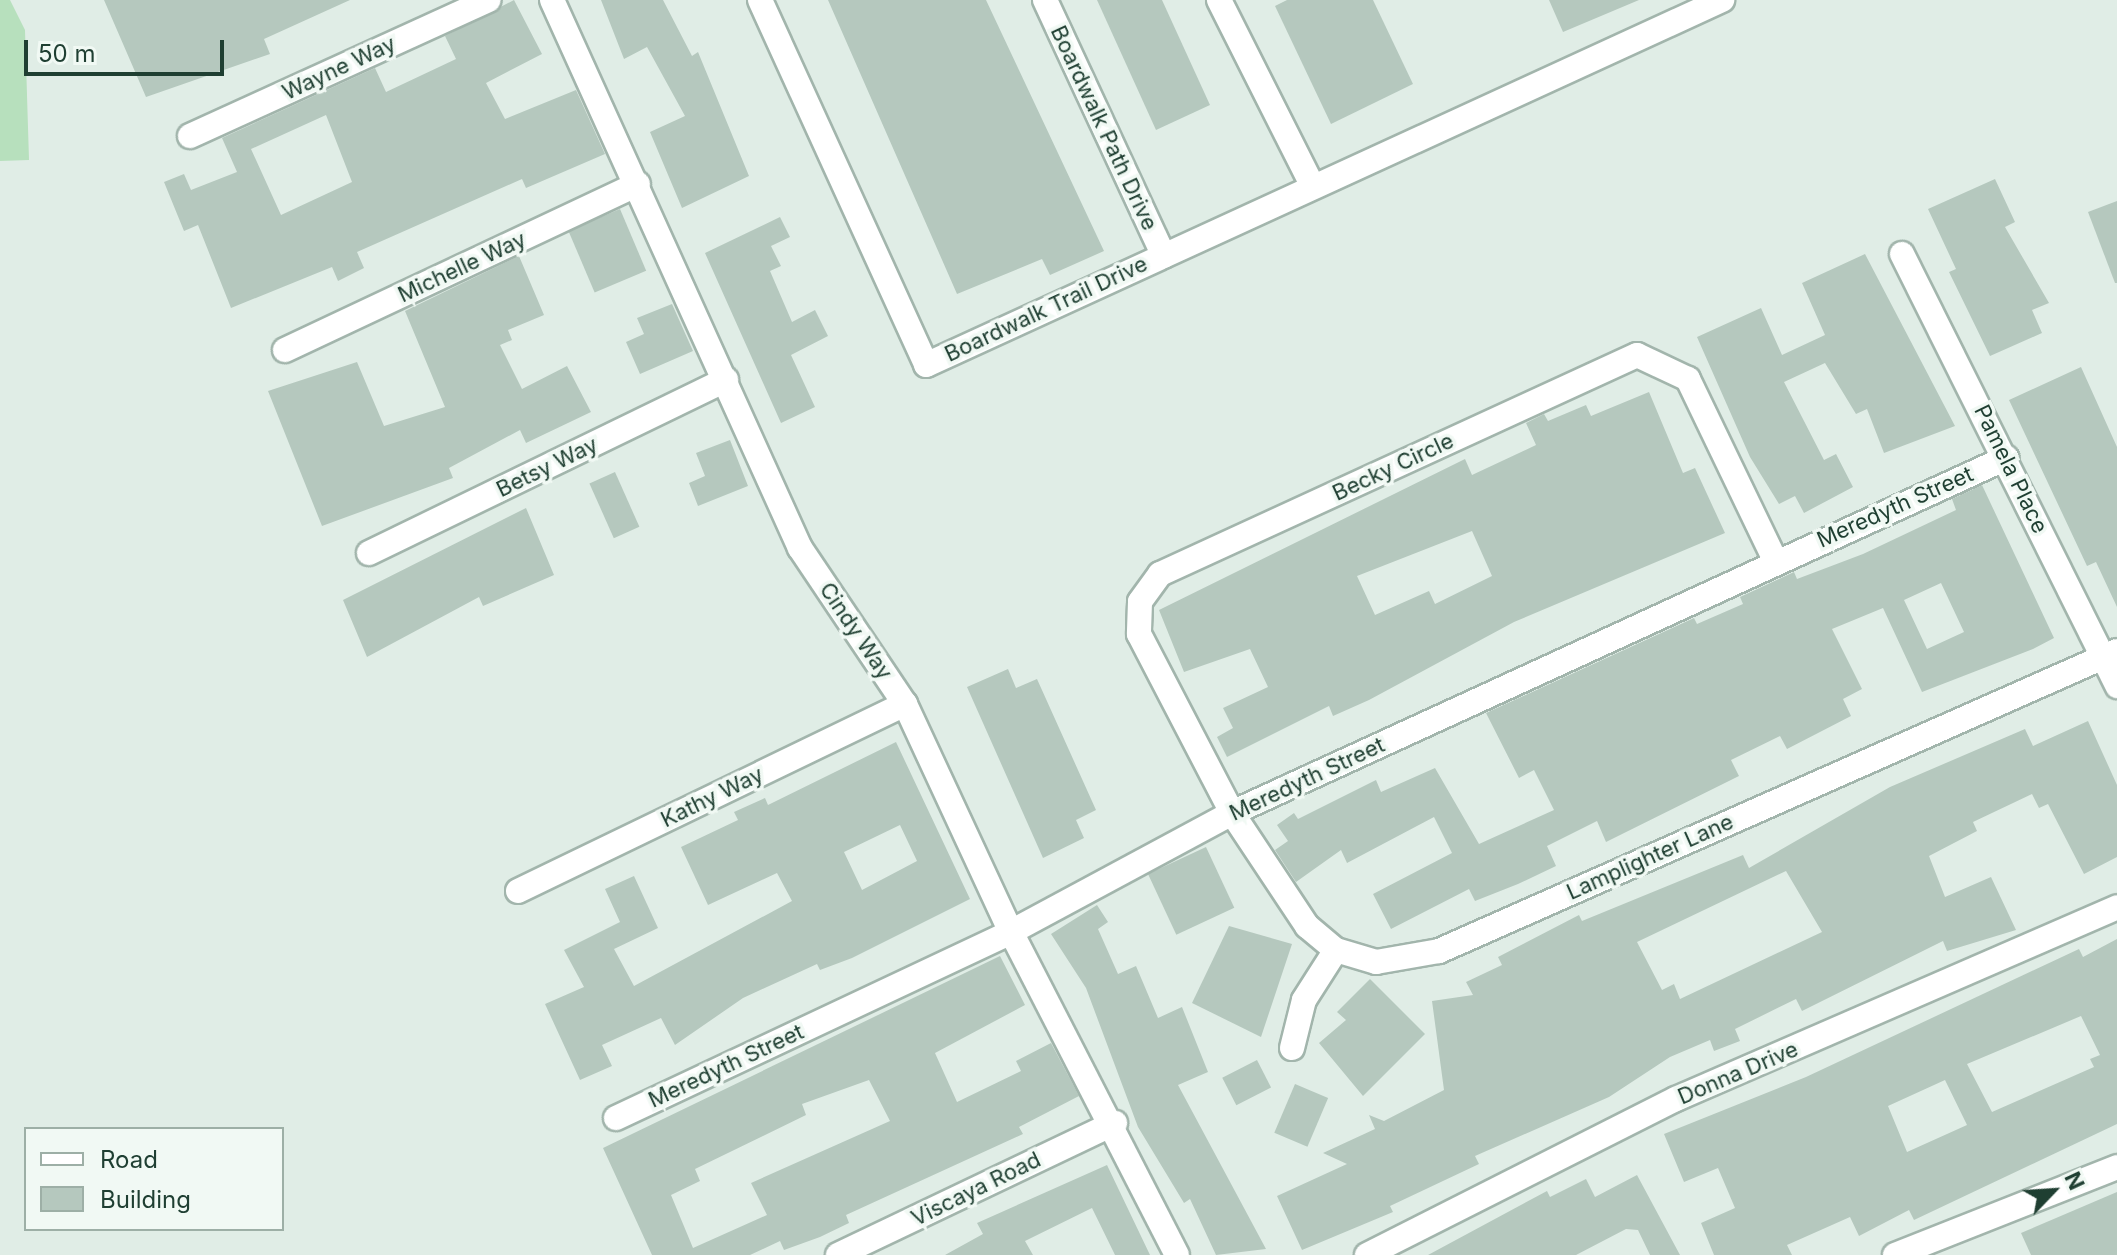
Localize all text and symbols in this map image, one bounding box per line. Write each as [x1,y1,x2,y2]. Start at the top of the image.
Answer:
street label: Boardwalk Path Drive [1045,21,1163,235]
scale bar [28,24,228,74]
street label: Wayne Way [278,30,400,106]
text: 50 m [38,39,96,68]
street label: Michelle Way [394,226,530,308]
street label: Boardwalk Trail Drive [940,250,1152,368]
street label: Pamela Place [1969,401,2053,537]
street label: Becky Circle [1328,427,1458,507]
street label: Betsy Way [492,431,602,503]
street label: Meredyth Street [1813,461,1977,553]
street label: Cindy Way [814,577,898,685]
street label: Meredyth Street [1225,731,1389,827]
street label: Kathy Way [657,761,767,833]
street label: Lamplighter Lane [1563,808,1737,906]
street label: Meredyth Street [644,1018,808,1114]
street label: Donna Drive [1674,1036,1802,1110]
legend [24,1127,284,1231]
text: Road [100,1145,158,1174]
street label: Viscaya Road [907,1146,1045,1232]
north arrow [2013,1151,2093,1231]
text: N [2059,1168,2090,1194]
text: Building [100,1185,191,1214]

